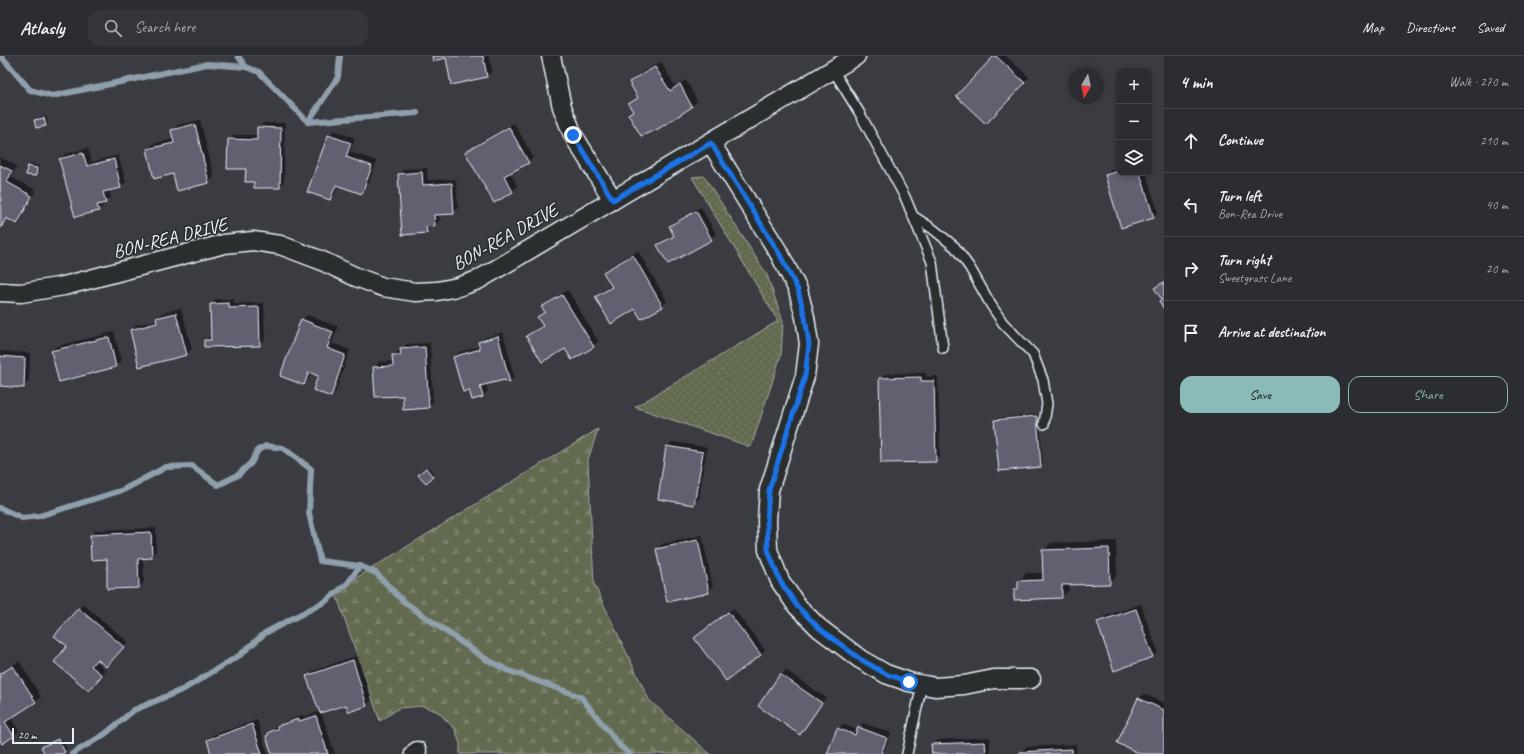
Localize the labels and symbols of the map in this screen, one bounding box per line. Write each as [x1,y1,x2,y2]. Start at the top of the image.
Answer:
north arrow [1068,68,1104,104]
route end [564,126,582,144]
street label: BON-REA DRIVE [448,197,565,276]
street label: BON-REA DRIVE [110,211,233,264]
route start [900,673,918,691]
scale bar [12,726,74,745]

